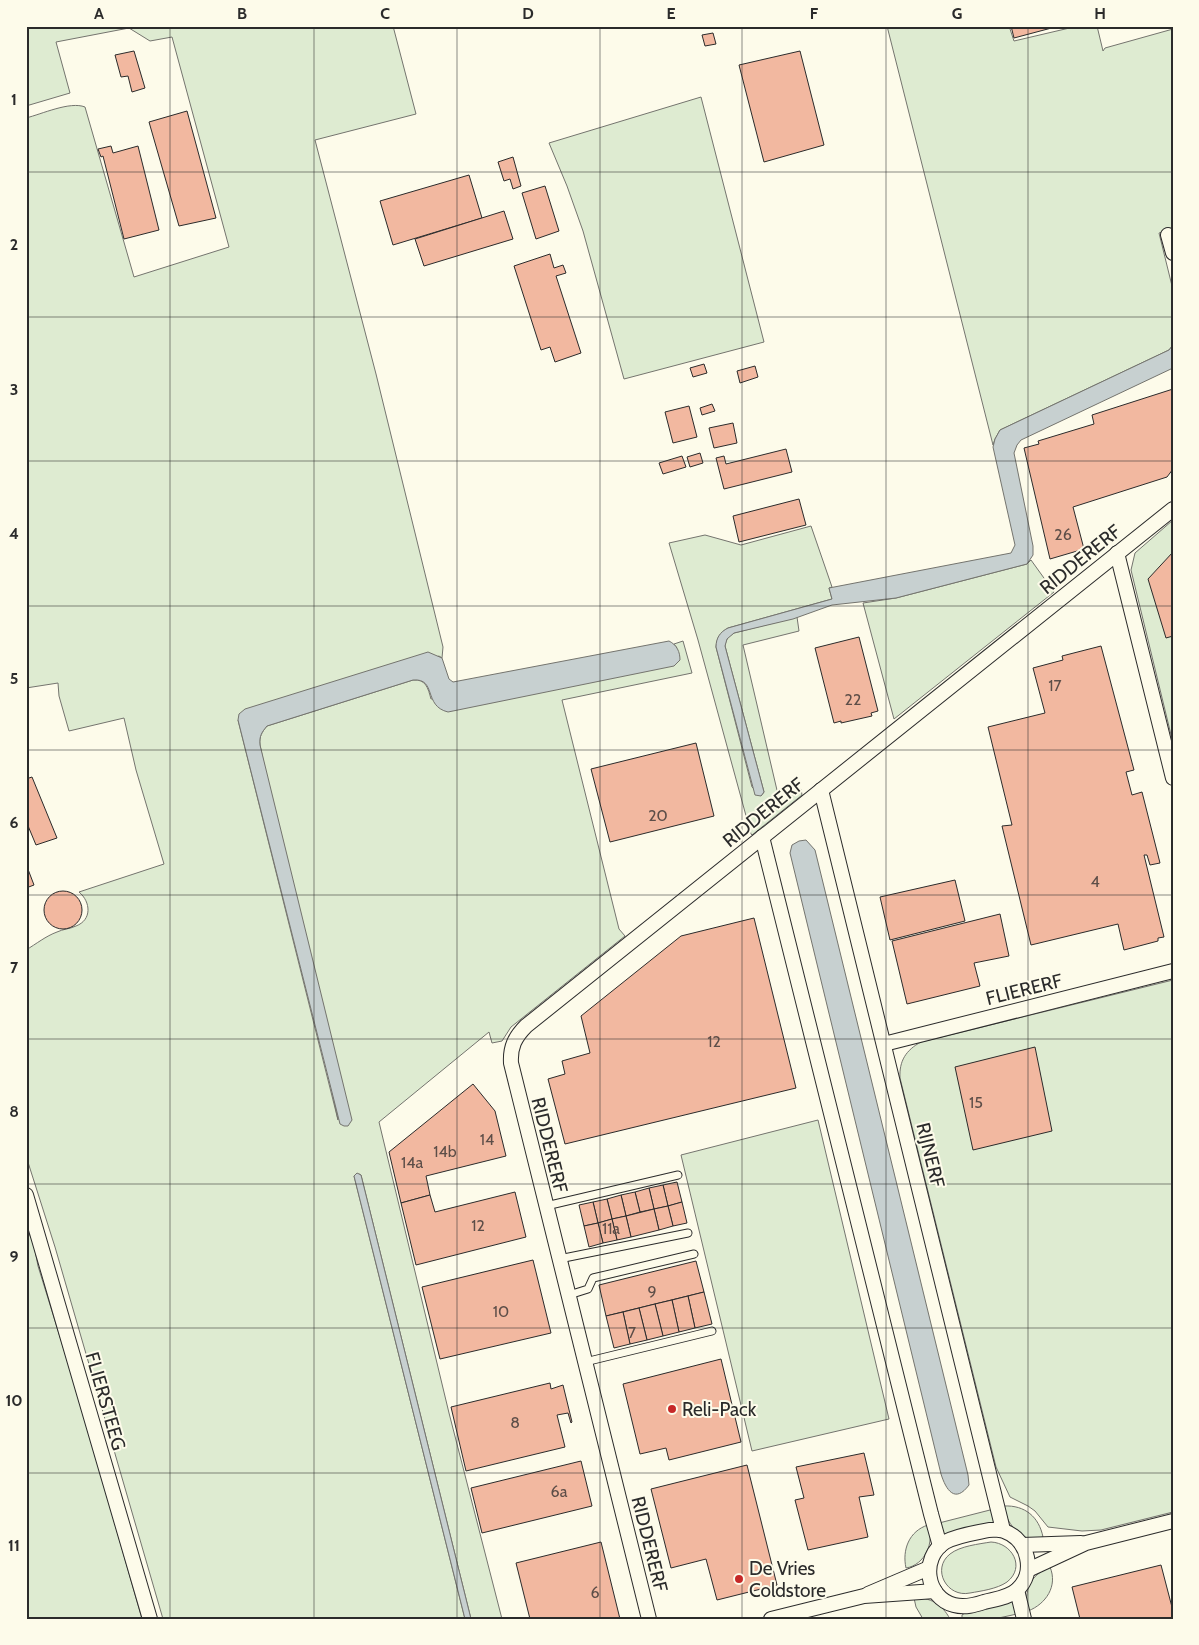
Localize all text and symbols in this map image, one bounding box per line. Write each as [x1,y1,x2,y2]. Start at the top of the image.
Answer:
text: A [94,4,104,23]
text: B [237,4,247,23]
text: C [380,4,390,23]
text: D [522,4,534,23]
text: E [666,4,676,23]
text: F [810,4,819,23]
text: G [952,4,962,23]
text: H [1094,4,1106,23]
text: 1 [11,90,17,109]
text: 2 [10,235,18,254]
text: 3 [10,380,18,399]
street label: RIDDERERF [1035,520,1126,599]
text: 4 [9,524,19,543]
house number: 26 [1054,525,1072,544]
text: 5 [10,669,18,688]
house number: 17 [1048,676,1062,695]
house number: 22 [845,690,861,709]
street label: RIDDERERF [718,773,809,852]
house number: 20 [648,806,668,825]
text: 6 [10,813,19,832]
house number: 4 [1090,872,1100,891]
text: 7 [10,958,19,977]
street label: FLIERERF [983,969,1065,1010]
house number: 12 [707,1032,721,1051]
house number: 15 [969,1093,983,1112]
street label: RIDDERERF [527,1095,573,1195]
text: 8 [9,1102,19,1121]
street label: RIJNERF [911,1120,950,1190]
house number: 14 [480,1130,494,1149]
house number: 14b [433,1142,457,1161]
house number: 14a [401,1153,423,1172]
house number: 12 [471,1216,485,1235]
house number: 11a [602,1219,620,1238]
text: 9 [10,1247,19,1266]
house number: 9 [647,1282,657,1301]
house number: 10 [493,1302,509,1321]
house number: 7 [628,1323,636,1342]
street label: FLIERSTEEG [81,1349,131,1453]
text: 10 [5,1391,23,1410]
place label: Reli-Pack [682,1398,757,1421]
marker: Reli-Pack [666,1403,678,1415]
house number: 8 [510,1413,520,1432]
house number: 6a [551,1482,568,1501]
street label: RIDDERERF [627,1494,673,1594]
text: 11 [8,1536,20,1555]
place label: De Vries Coldstore [749,1557,826,1602]
marker: De Vries Coldstore [733,1573,745,1585]
house number: 6 [590,1583,600,1602]

